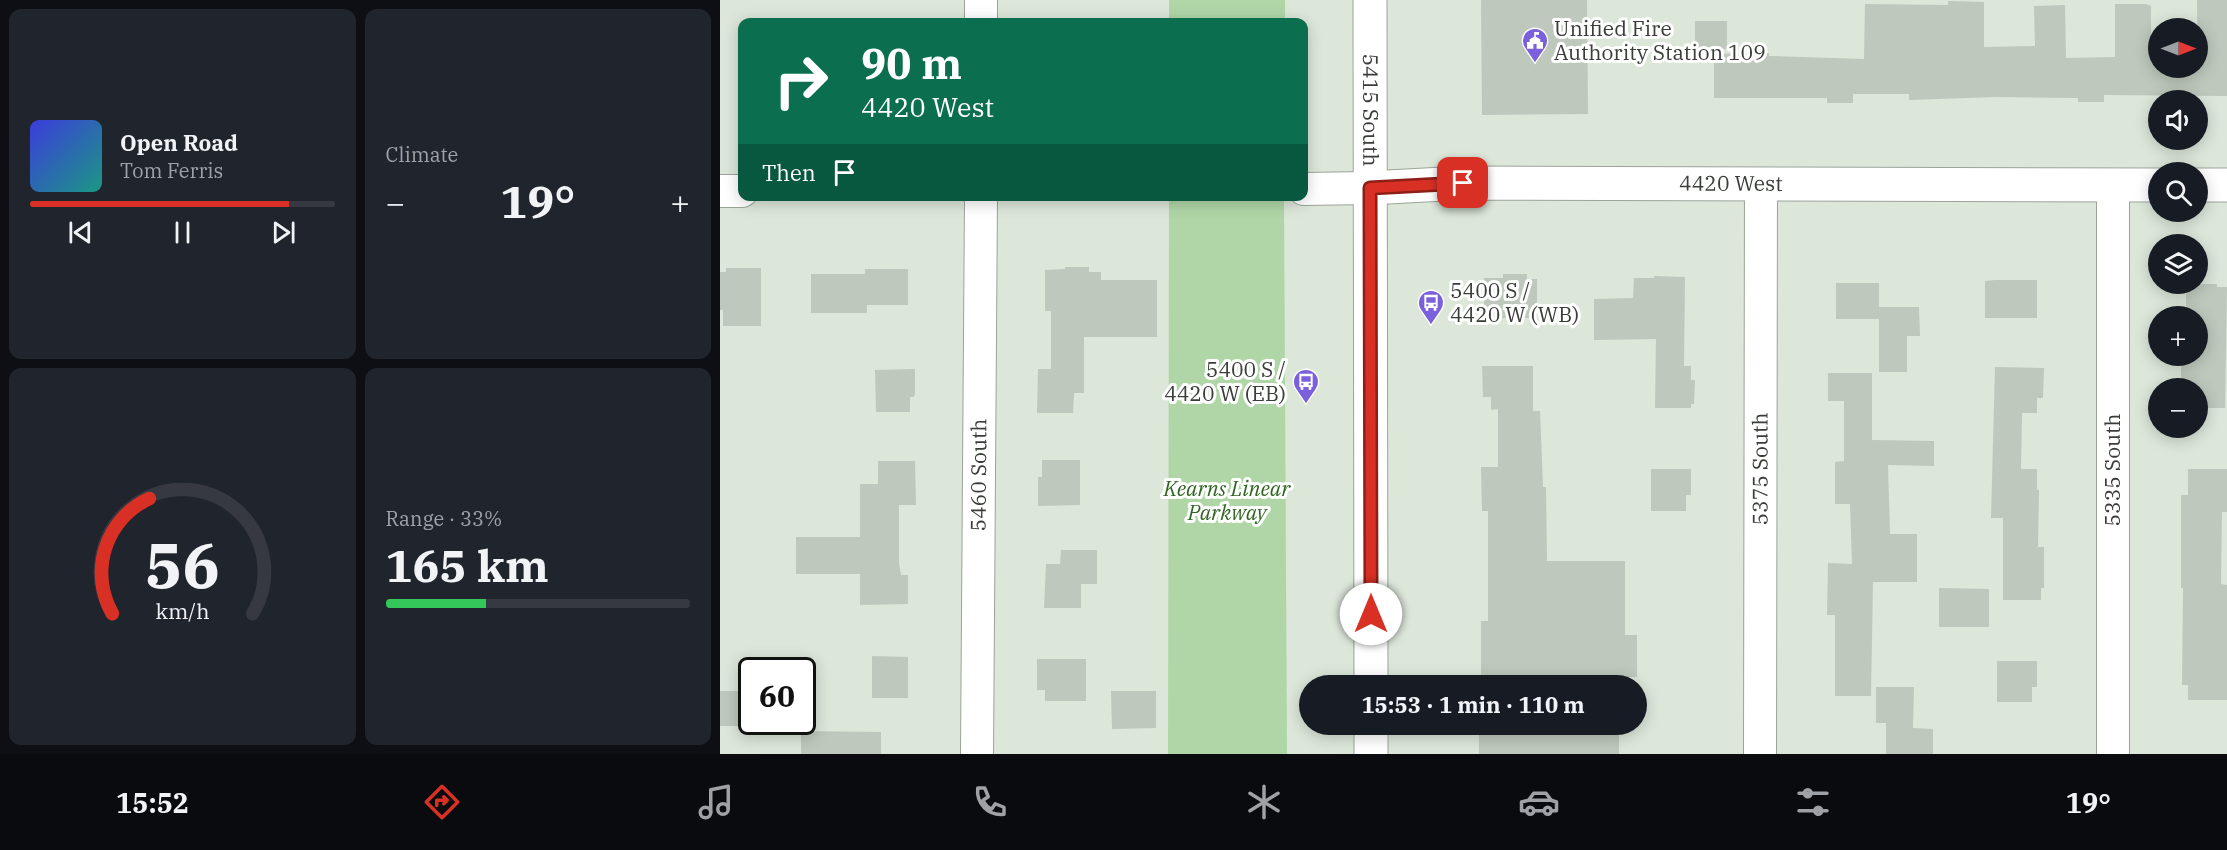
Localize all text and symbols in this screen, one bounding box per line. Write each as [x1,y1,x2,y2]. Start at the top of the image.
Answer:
place label: Unified Fire Authority Station 109 [1554,14,1766,66]
north arrow [2148,18,2208,78]
map controls [2148,18,2208,438]
public building icon: Unified Fire Authority Station 109 [1520,26,1550,64]
text: 90 m [861,36,962,91]
icon: right [762,42,840,120]
street label: 5415 South [1357,53,1385,167]
text: 4420 West [861,89,994,124]
button: sound [2148,90,2208,150]
text: Open Road [120,128,238,157]
text: Climate [386,141,458,168]
icon: arrive [828,156,861,189]
text: Tom Ferris [120,157,223,184]
pin [1437,157,1488,208]
text: Then [762,158,816,187]
button: search [2148,162,2208,222]
icon: arrive [1446,166,1479,199]
street label: 4420 West [1679,169,1783,197]
text: 19° [500,172,575,230]
text: − [386,181,405,224]
text: + [670,181,690,224]
icon: previous [64,216,97,249]
icon: pause [166,216,199,249]
icon: next [267,216,300,249]
button: layers [2148,234,2208,294]
place label: 5400 S / 4420 W (WB) [1450,276,1579,328]
bus stop icon: 5400 S / 4420 W (WB) [1416,288,1446,326]
button: + [2148,306,2208,366]
place label: 5400 S / 4420 W (EB) [1164,355,1286,407]
bus stop icon: 5400 S / 4420 W (EB) [1291,367,1321,405]
button: − [2148,378,2208,438]
street label: 5375 South [1745,412,1774,526]
street label: 5335 South [2098,414,2126,526]
street label: 5460 South [964,418,992,532]
park label: Kearns Linear Parkway [1163,474,1291,526]
text: Range · 33% [386,505,502,532]
text: 56 [145,524,220,605]
text: 165 km [386,536,549,594]
position arrow [1339,582,1403,646]
text: km/h [155,597,209,625]
speed limit sign: 60 [738,657,816,735]
text: 15:53 · 1 min · 110 m [1361,690,1585,719]
icon: directions [421,781,463,823]
icon: music [695,781,737,823]
icon: phone [969,781,1011,823]
icon: climate [1243,781,1285,823]
icon: car [1518,781,1560,823]
icon: filters [1792,781,1834,823]
text: 15:52 [116,785,189,820]
text: 19° [2066,785,2111,820]

